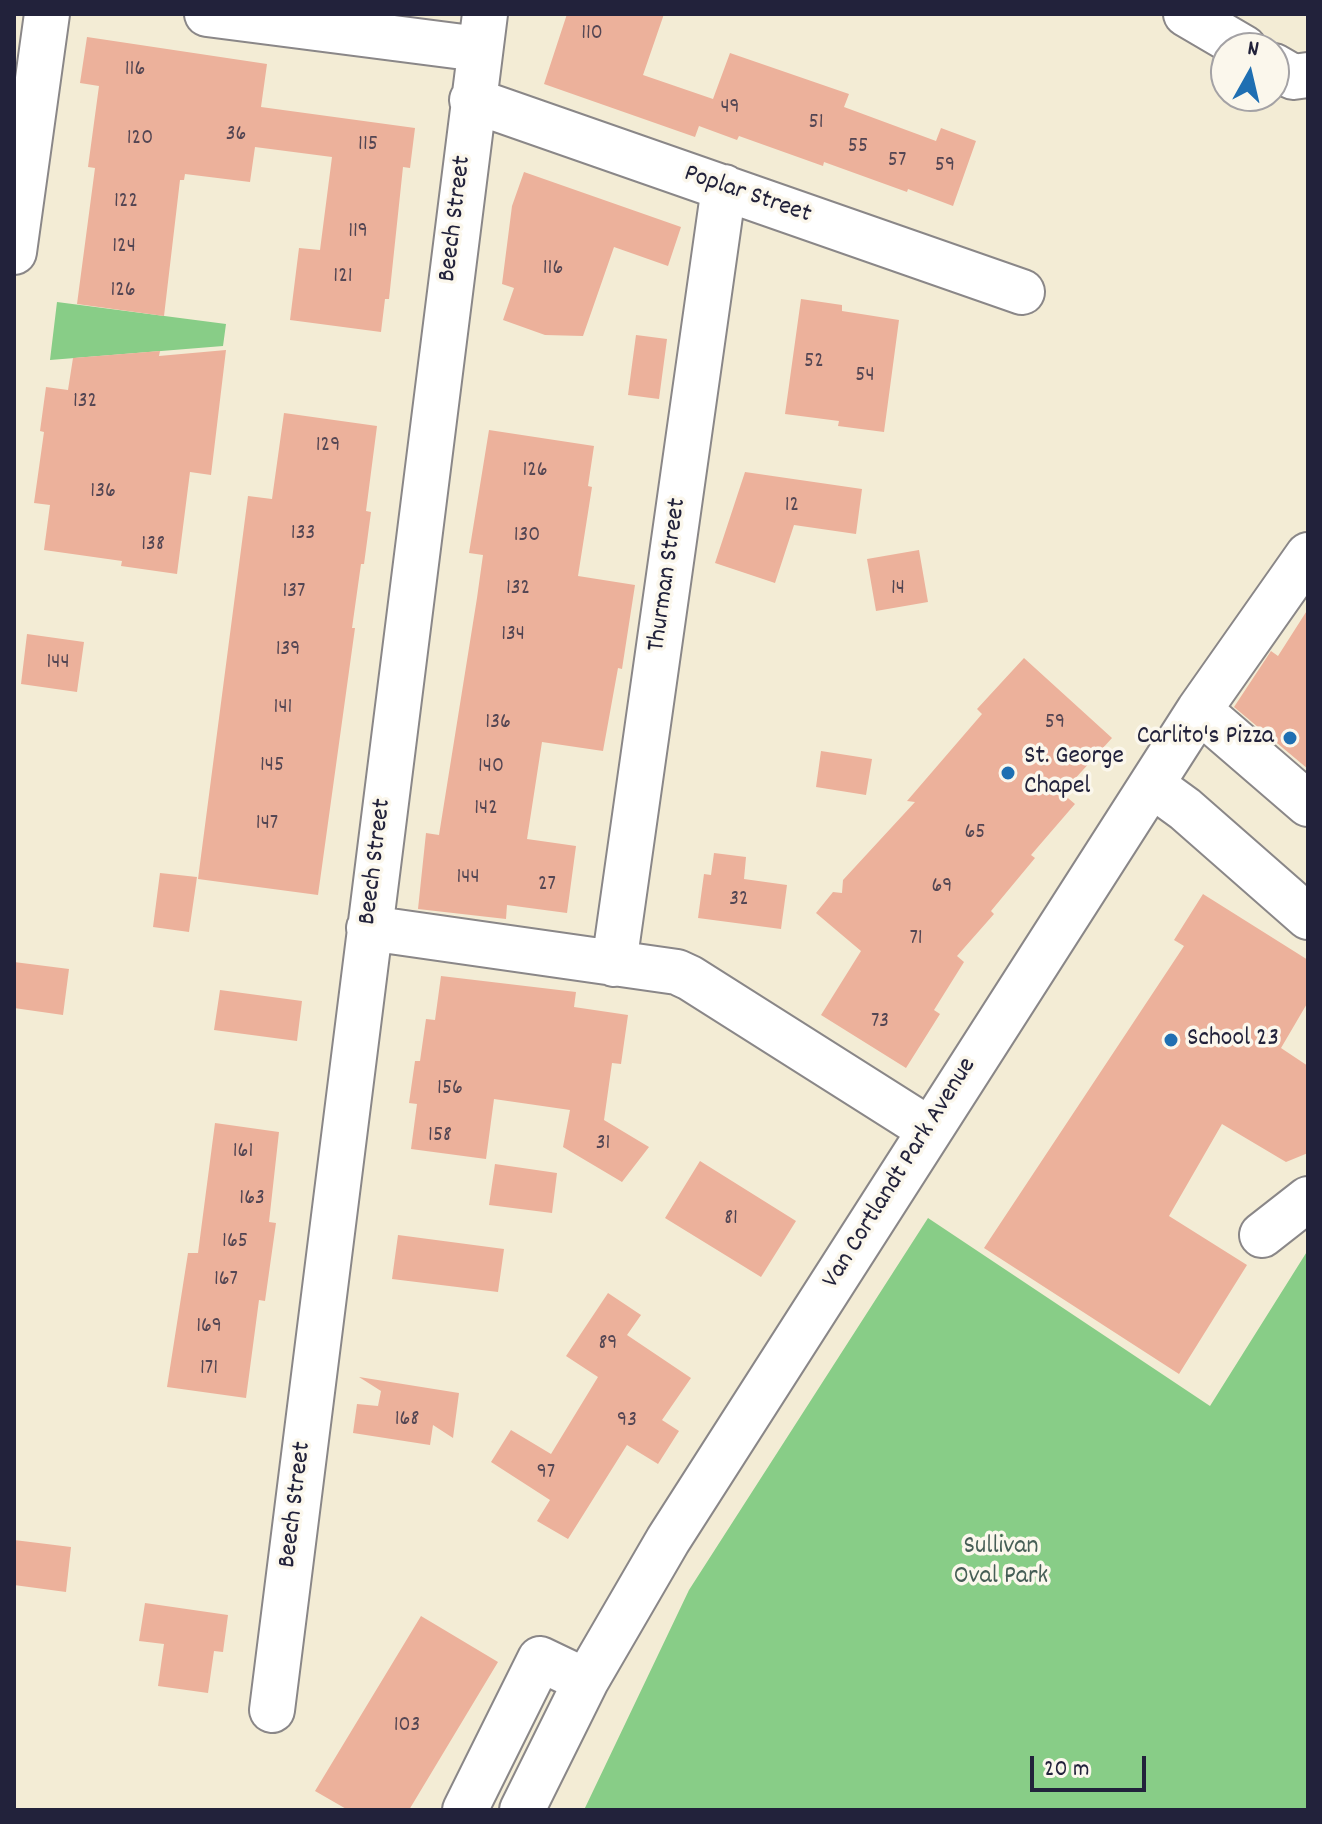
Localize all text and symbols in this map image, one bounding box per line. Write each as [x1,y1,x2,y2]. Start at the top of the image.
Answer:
house number: 110 [581,22,603,48]
north arrow [1210,32,1290,112]
text: N [1246,34,1261,66]
house number: 116 [125,58,145,84]
house number: 49 [720,96,740,122]
house number: 51 [808,111,824,137]
house number: 36 [226,123,246,149]
house number: 120 [127,127,153,153]
house number: 115 [358,133,378,159]
house number: 55 [848,135,868,161]
house number: 57 [888,149,906,175]
street label: Beech Street [434,154,480,284]
house number: 59 [935,154,955,180]
street label: Poplar Street [679,160,815,232]
house number: 122 [114,190,138,216]
house number: 119 [348,220,368,246]
house number: 124 [112,235,136,261]
house number: 116 [543,257,563,283]
house number: 121 [333,265,353,291]
house number: 126 [110,279,136,305]
house number: 52 [804,350,824,376]
house number: 54 [855,364,875,390]
house number: 132 [73,390,97,416]
house number: 129 [316,434,340,460]
house number: 126 [522,459,548,485]
house number: 136 [90,480,116,506]
house number: 12 [785,494,799,520]
street label: Thurman Street [643,496,695,654]
house number: 133 [291,522,315,548]
house number: 130 [514,524,540,550]
house number: 138 [141,533,165,559]
house number: 132 [506,577,530,603]
house number: 14 [891,577,905,603]
house number: 137 [282,580,306,606]
house number: 134 [501,623,525,649]
house number: 139 [276,638,300,664]
house number: 144 [46,651,70,677]
house number: 141 [274,696,292,722]
house number: 136 [485,711,511,737]
house number: 59 [1045,711,1065,737]
place label: Carlito's Pizza [1137,722,1274,754]
marker: Carlito's Pizza [1281,729,1299,747]
place label: St. George Chapel [1024,742,1124,804]
house number: 145 [260,754,284,780]
house number: 140 [478,755,504,781]
marker: St. George Chapel [999,764,1017,782]
street label: Beech Street [354,797,400,927]
house number: 142 [474,797,498,823]
house number: 147 [256,812,278,838]
house number: 65 [965,821,985,847]
house number: 144 [456,866,480,892]
house number: 27 [538,873,556,899]
house number: 69 [932,875,952,901]
house number: 32 [729,888,749,914]
house number: 71 [909,927,923,953]
house number: 73 [871,1010,889,1036]
place label: School 23 [1187,1024,1279,1056]
marker: School 23 [1162,1031,1180,1049]
street label: Van Cortlandt Park Avenue [817,1053,985,1295]
house number: 156 [437,1077,463,1103]
house number: 158 [428,1124,452,1150]
house number: 31 [596,1132,610,1158]
house number: 161 [233,1140,253,1166]
house number: 163 [239,1187,265,1213]
house number: 81 [724,1207,738,1233]
house number: 165 [222,1230,248,1256]
house number: 167 [214,1268,238,1294]
house number: 169 [196,1315,222,1341]
house number: 89 [599,1332,617,1358]
house number: 171 [200,1357,218,1383]
house number: 168 [395,1408,419,1434]
house number: 93 [617,1409,637,1435]
street label: Beech Street [274,1440,320,1570]
house number: 97 [537,1461,555,1487]
park label: Sullivan Oval Park [954,1532,1048,1594]
house number: 103 [394,1714,420,1740]
scale bar [1034,1740,1150,1790]
text: 20 m [1044,1753,1090,1787]

